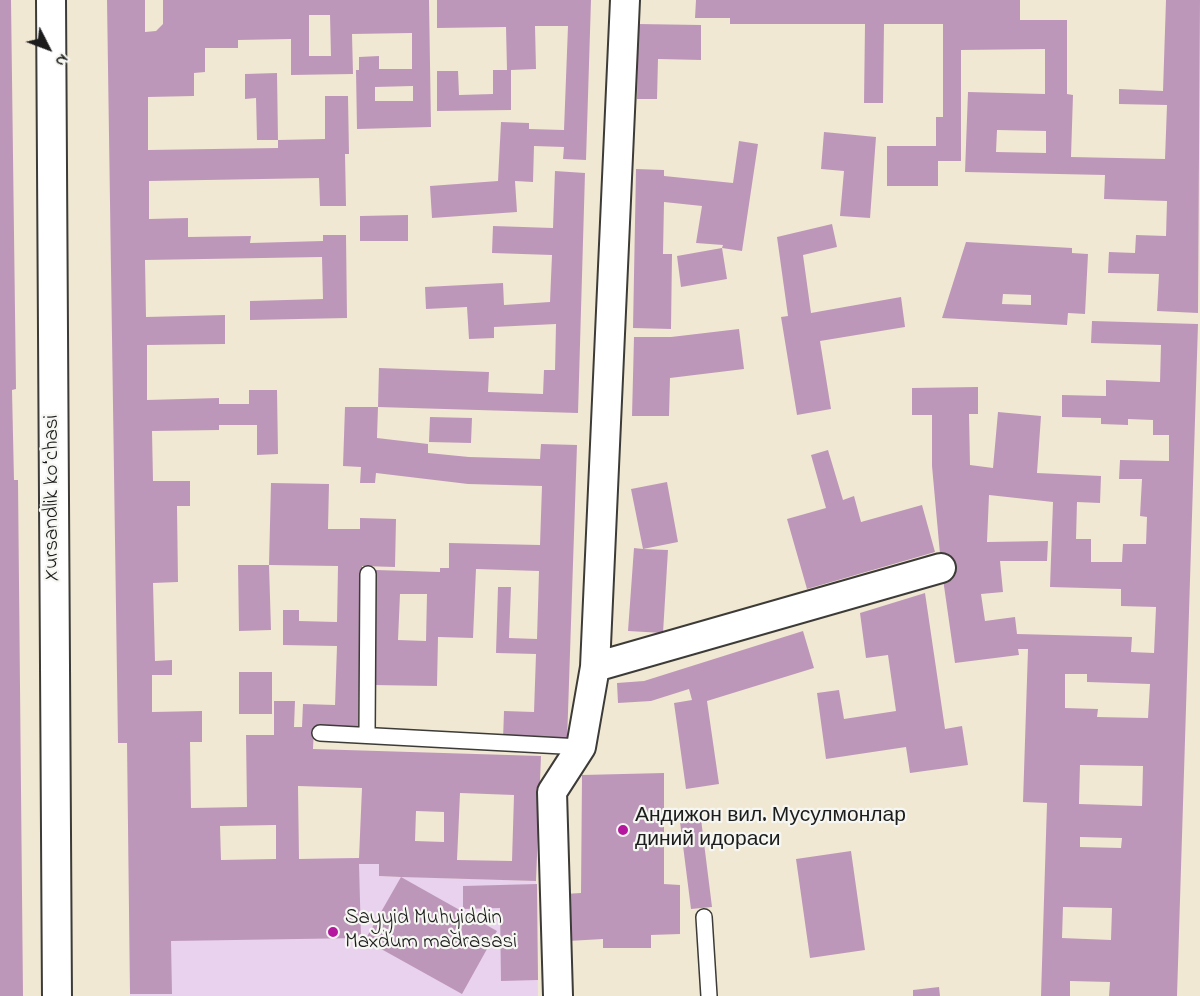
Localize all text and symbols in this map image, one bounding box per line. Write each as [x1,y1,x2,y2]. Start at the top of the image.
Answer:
north arrow [18,18,78,78]
text: N [49,48,74,72]
street label: Xursandlik koʻchasi [41,415,67,581]
place label: Андижон вил. Мусулмонлар диний идораси [635,805,906,855]
marker: Андижон вил. Мусулмонлар диний идораси [616,823,630,837]
place label: Sayyid Muhyiddin Maxdum madrasasi [345,907,517,957]
marker: Sayyid Muhyiddin Maxdum madrasasi [326,925,340,939]

